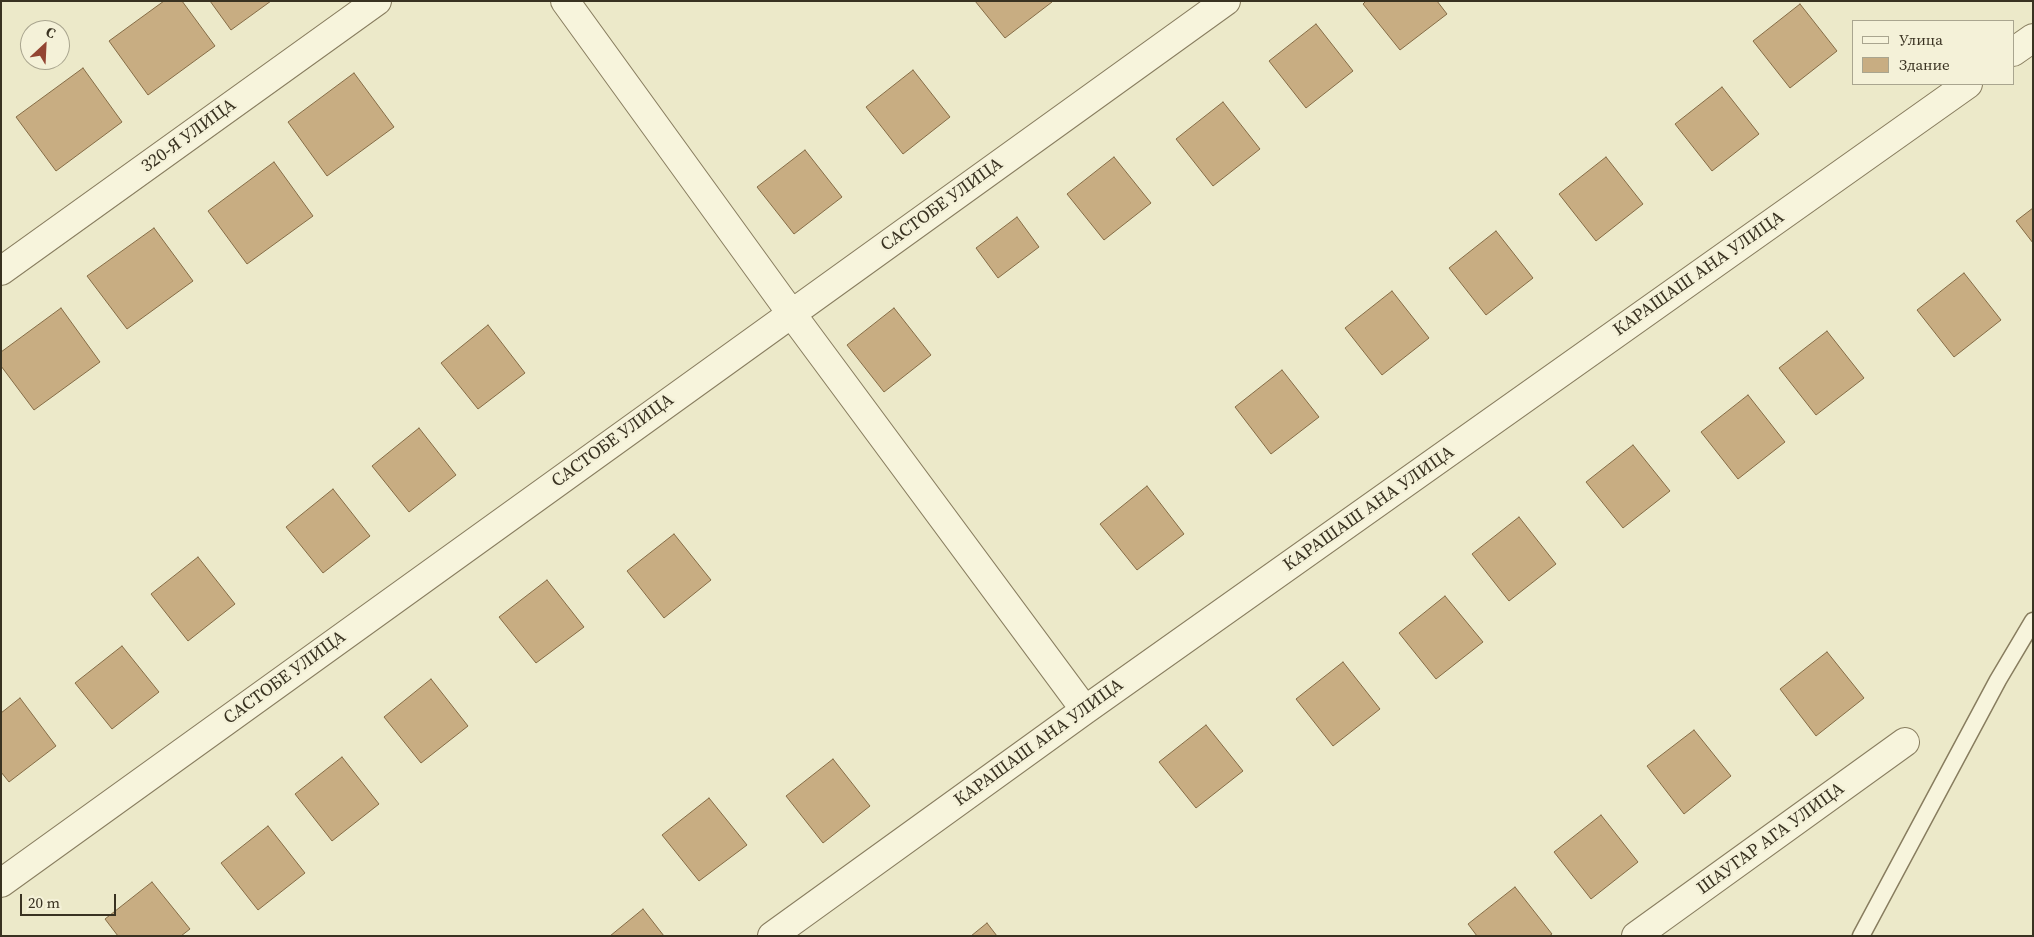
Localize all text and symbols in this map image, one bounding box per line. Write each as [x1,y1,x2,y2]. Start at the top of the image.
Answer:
north arrow [20,20,70,70]
legend [1852,20,2014,85]
text: С [43,21,59,43]
text: Улица [1899,29,1943,50]
text: Здание [1899,54,1950,75]
street label: 320-Я УЛИЦА [138,94,240,178]
street label: САСТОБЕ УЛИЦА [877,153,1007,257]
street label: КАРАШАШ АНА УЛИЦА [1609,207,1789,341]
street label: САСТОБЕ УЛИЦА [548,389,678,493]
street label: КАРАШАШ АНА УЛИЦА [1279,442,1459,576]
street label: САСТОБЕ УЛИЦА [220,626,350,730]
street label: КАРАШАШ АНА УЛИЦА [950,674,1128,812]
street label: ШАУГАР АГА УЛИЦА [1693,778,1849,900]
scale bar [22,884,119,916]
text: 20 m [28,892,60,913]

